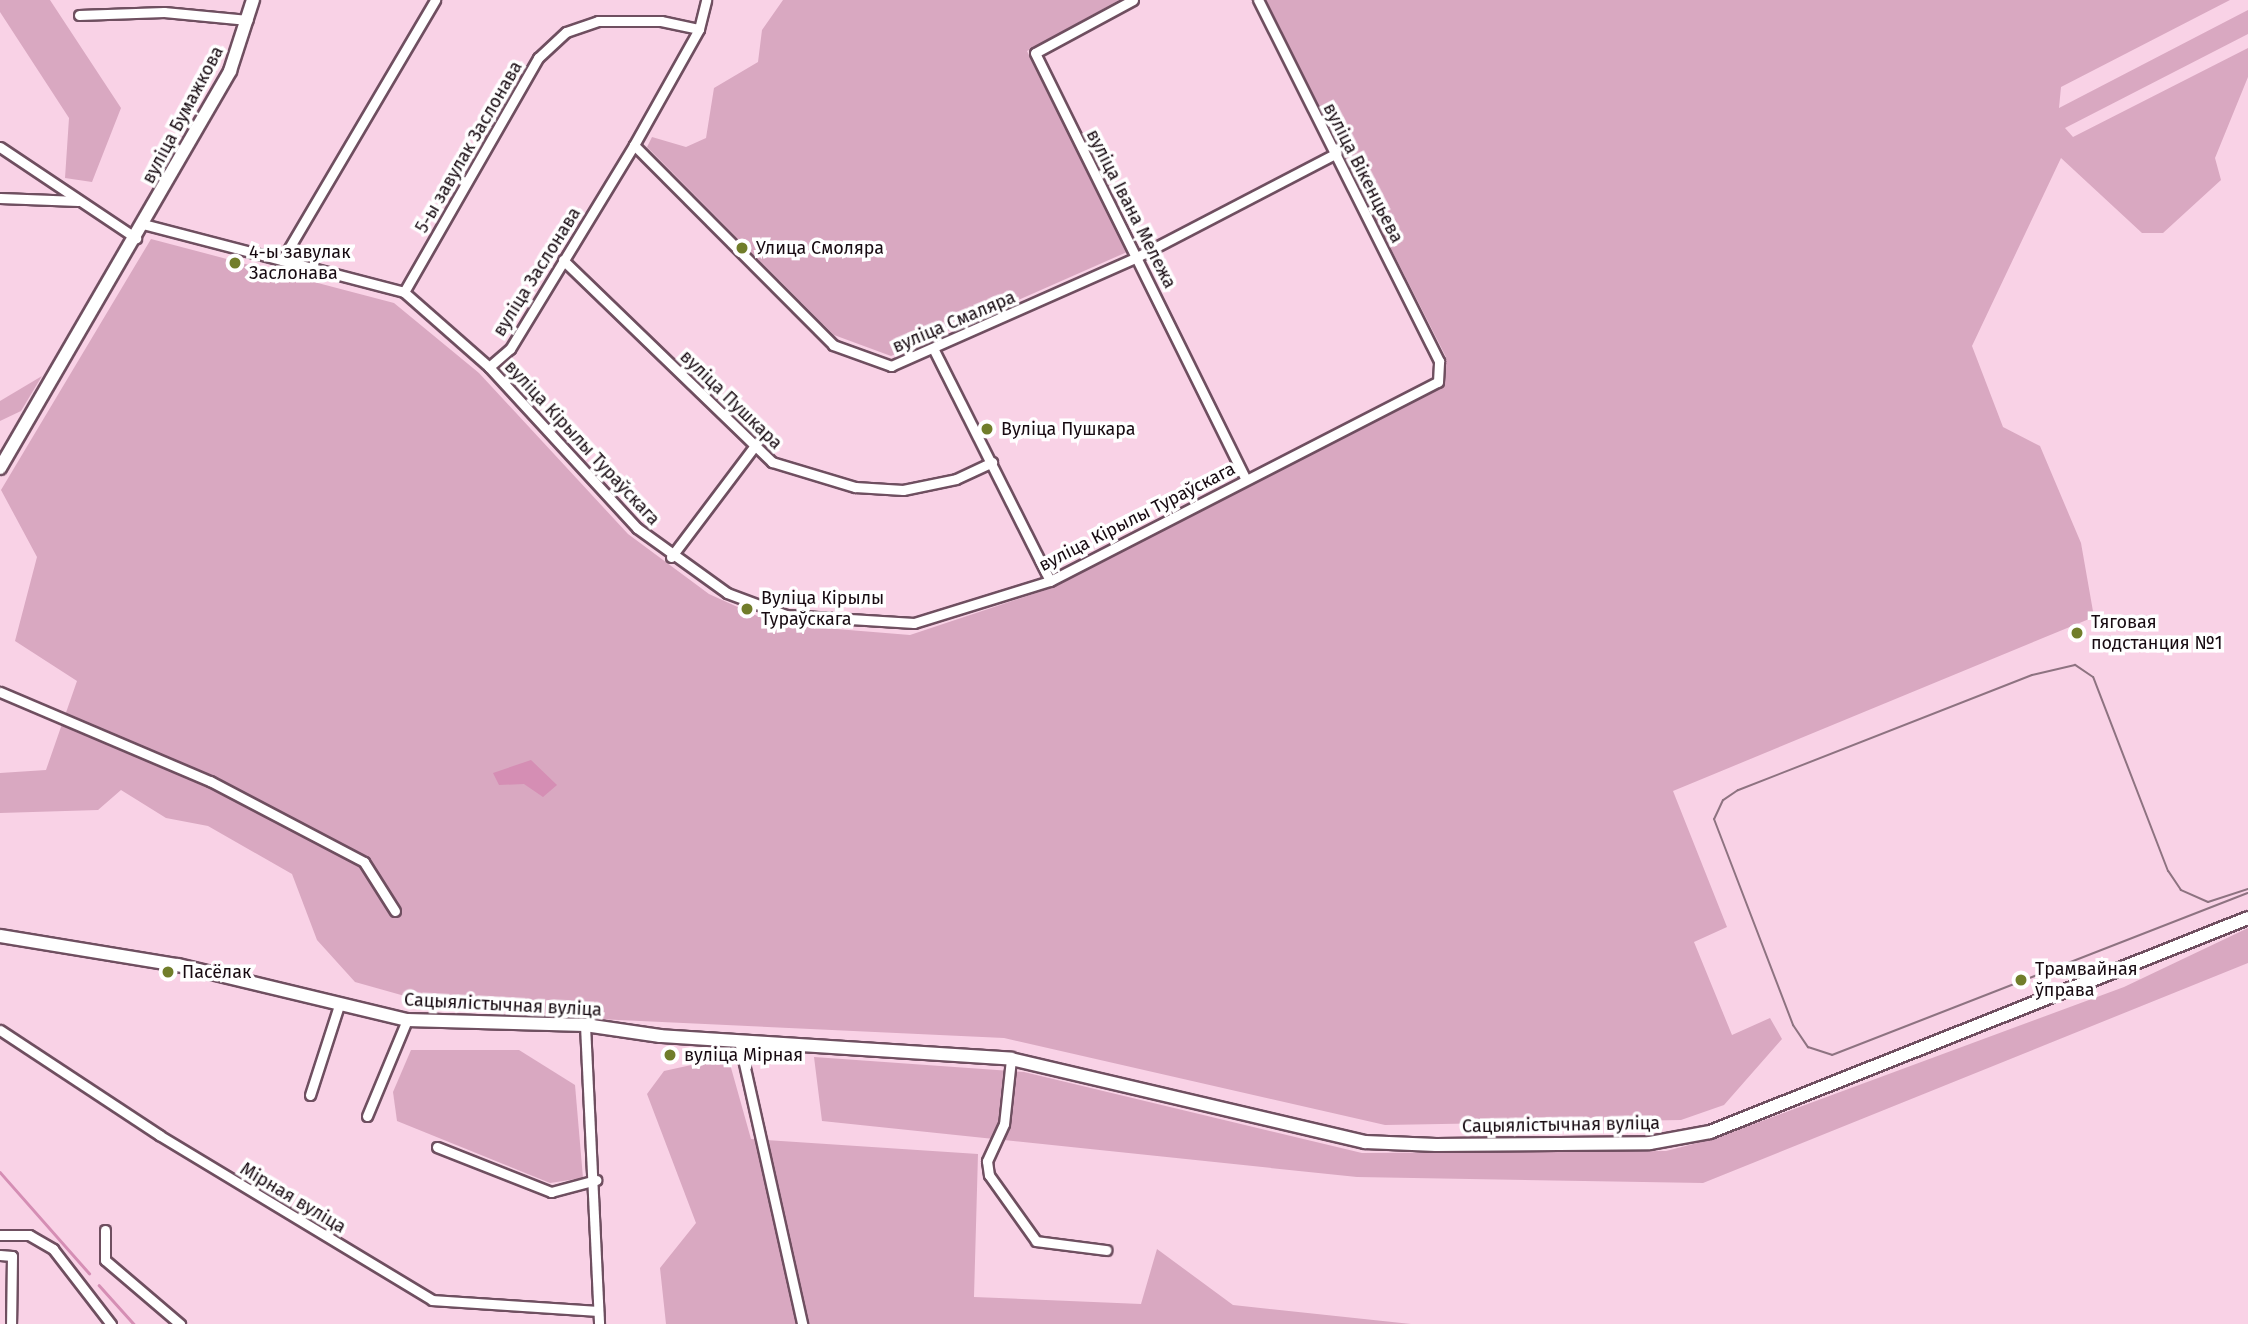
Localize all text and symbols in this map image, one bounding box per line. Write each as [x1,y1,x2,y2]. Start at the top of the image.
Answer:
street label: вуліца Бумажкова [138,43,228,187]
street label: 5-ы завулак Заслонава [411,57,527,237]
street label: вуліца Вікенцьева [1318,99,1408,247]
street label: вуліца Івана Мележа [1082,126,1180,292]
street label: вуліца Заслонава [489,204,585,340]
place label: Улица Смоляра [756,237,884,259]
marker: Улица Смоляра [734,240,750,256]
place label: 4-ы завулак Заслонава [249,242,350,284]
marker: 4-ы завулак Заслонава [227,255,243,271]
street label: вуліца Смаляра [889,286,1019,358]
street label: вуліца Пушкара [675,346,787,454]
street label: вуліца Кірылы Тураўскага [500,356,664,530]
place label: Вуліца Пушкара [1001,418,1136,440]
marker: Вуліца Пушкара [979,421,995,437]
street label: вуліца Кірылы Тураўскага [1035,458,1239,576]
place label: Вуліца Кірылы Тураўскага [761,588,884,630]
marker: Вуліца Кірылы Тураўскага [739,601,755,617]
place label: Тяговая подстанция №1 [2091,612,2222,654]
marker: Тяговая подстанция №1 [2069,625,2085,641]
place label: Трамвайная ўправа [2035,959,2138,1002]
place label: Пасёлак [182,961,251,983]
marker: Пасёлак [160,964,176,980]
marker: Трамвайная ўправа [2013,972,2029,988]
street label: Сацыялістычная вуліца [403,989,603,1021]
place label: вуліца Мірная [684,1044,803,1066]
marker: вуліца Мірная [662,1047,678,1063]
street label: Сацыялістычная вуліца [1462,1112,1660,1138]
street label: Мірная вуліца [236,1158,350,1238]

